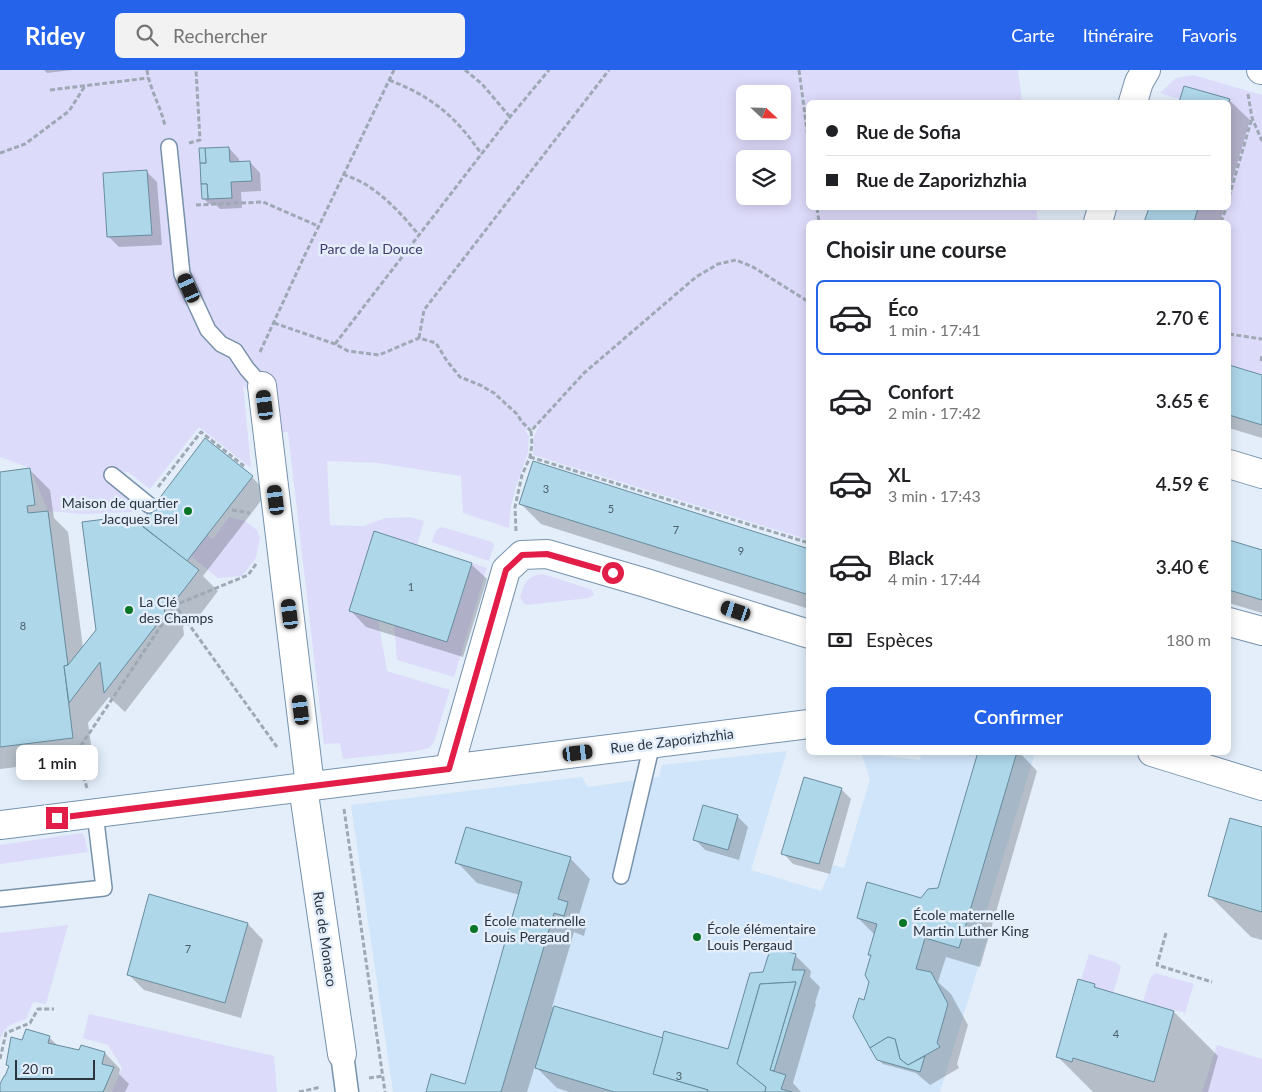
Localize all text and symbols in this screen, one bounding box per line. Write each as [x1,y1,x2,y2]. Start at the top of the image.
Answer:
search box [115,13,465,58]
text: Ridey [25,21,85,50]
icon: search [133,21,161,49]
text: Rechercher [173,24,267,47]
text: Carte [1011,24,1055,46]
text: Itinéraire [1083,24,1153,46]
text: Favoris [1181,24,1237,46]
north arrow [736,85,791,140]
map controls [736,85,791,205]
text: Rue de Sofia [856,120,961,143]
button: layers [736,150,791,205]
text: Rue de Zaporizhzhia [856,168,1027,191]
text: Choisir une course [826,236,1007,263]
park label: Parc de la Douce [319,240,423,257]
car [176,271,201,305]
icon: car [828,295,873,340]
text: Éco [888,297,918,320]
text: 2.70 € [1156,306,1209,329]
text: 1 min · 17:41 [888,320,981,339]
icon: car [828,378,873,423]
text: Confort [888,380,953,403]
car [255,389,274,421]
text: 3.65 € [1156,389,1209,412]
text: 2 min · 17:42 [888,403,981,422]
icon: car [828,461,873,506]
text: XL [888,463,911,486]
text: 4.59 € [1156,472,1209,495]
house number: 3 [543,482,549,495]
car [266,484,285,516]
text: 3 min · 17:43 [888,486,981,505]
place label: Maison de quartier Jacques Brel [62,494,178,527]
house number: 5 [608,502,614,515]
marker: Maison de quartier Jacques Brel [182,505,194,517]
house number: 7 [673,523,679,536]
house number: 9 [738,544,744,557]
icon: car [828,544,873,589]
text: Black [888,546,934,569]
text: 3.40 € [1156,555,1209,578]
route start [602,562,624,584]
text: 4 min · 17:44 [888,569,981,588]
house number: 1 [408,580,414,593]
place label: La Clé des Champs [139,593,213,626]
car [280,598,299,630]
car [719,599,752,623]
marker: La Clé des Champs [123,604,135,616]
house number: 8 [20,619,26,632]
icon: cash [826,626,854,654]
text: Espèces [866,628,933,651]
text: 180 m [1166,630,1211,649]
button: Confirmer [826,687,1211,745]
car [291,694,310,726]
street label: Rue de Zaporizhzhia [609,724,735,757]
car [562,744,593,762]
callout: 1 min [16,746,98,780]
text: 1 min [37,753,77,772]
route end [46,807,68,829]
street label: Rue de Monaco [310,890,341,988]
place label: École maternelle Martin Luther King [913,906,1029,939]
place label: École maternelle Louis Pergaud [484,912,586,945]
marker: École maternelle Martin Luther King [897,917,909,929]
place label: École élémentaire Louis Pergaud [707,920,816,953]
marker: École maternelle Louis Pergaud [468,923,480,935]
marker: École élémentaire Louis Pergaud [691,931,703,943]
house number: 7 [185,942,191,955]
house number: 4 [1113,1027,1120,1040]
scale bar [15,1057,95,1080]
text: 20 m [22,1060,53,1077]
house number: 3 [676,1069,682,1082]

